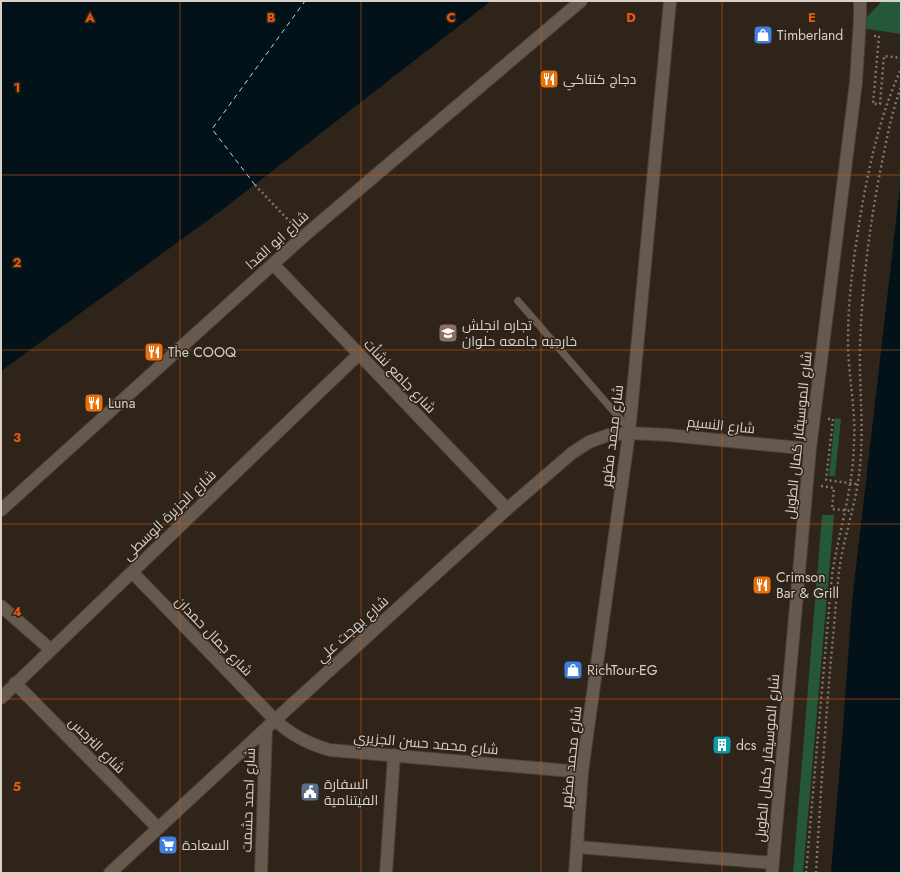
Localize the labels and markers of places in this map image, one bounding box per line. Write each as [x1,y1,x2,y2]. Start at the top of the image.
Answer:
shop icon: Timberland [752,24,774,46]
place label: Timberland [777,25,843,45]
restaurant icon: دجاج كنتاكي [538,68,560,90]
place label: دجاج كنتاكي [563,69,636,91]
place label: تجاره انجلش خارجيه جامعه حلوان [462,315,577,351]
school or university icon: تجاره انجلش خارجيه جامعه حلوان [437,322,459,344]
restaurant icon: The COOQ [143,341,165,363]
place label: The COOQ [168,342,237,362]
restaurant icon: Luna [83,392,105,414]
place label: Luna [108,393,135,413]
place label: Crimson Bar & Grill [776,567,839,603]
restaurant icon: Crimson Bar & Grill [751,574,773,596]
shop icon: RichTour-EG [562,659,584,681]
place label: RichTour-EG [587,660,658,680]
building icon: dcs [711,734,733,756]
place label: dcs [736,735,757,755]
place label: السفارة الفيتنامية [324,774,378,810]
public building icon: السفارة الفيتنامية [299,781,321,803]
supermarket icon: السعادة [157,834,179,856]
place label: السعادة [182,835,230,855]

